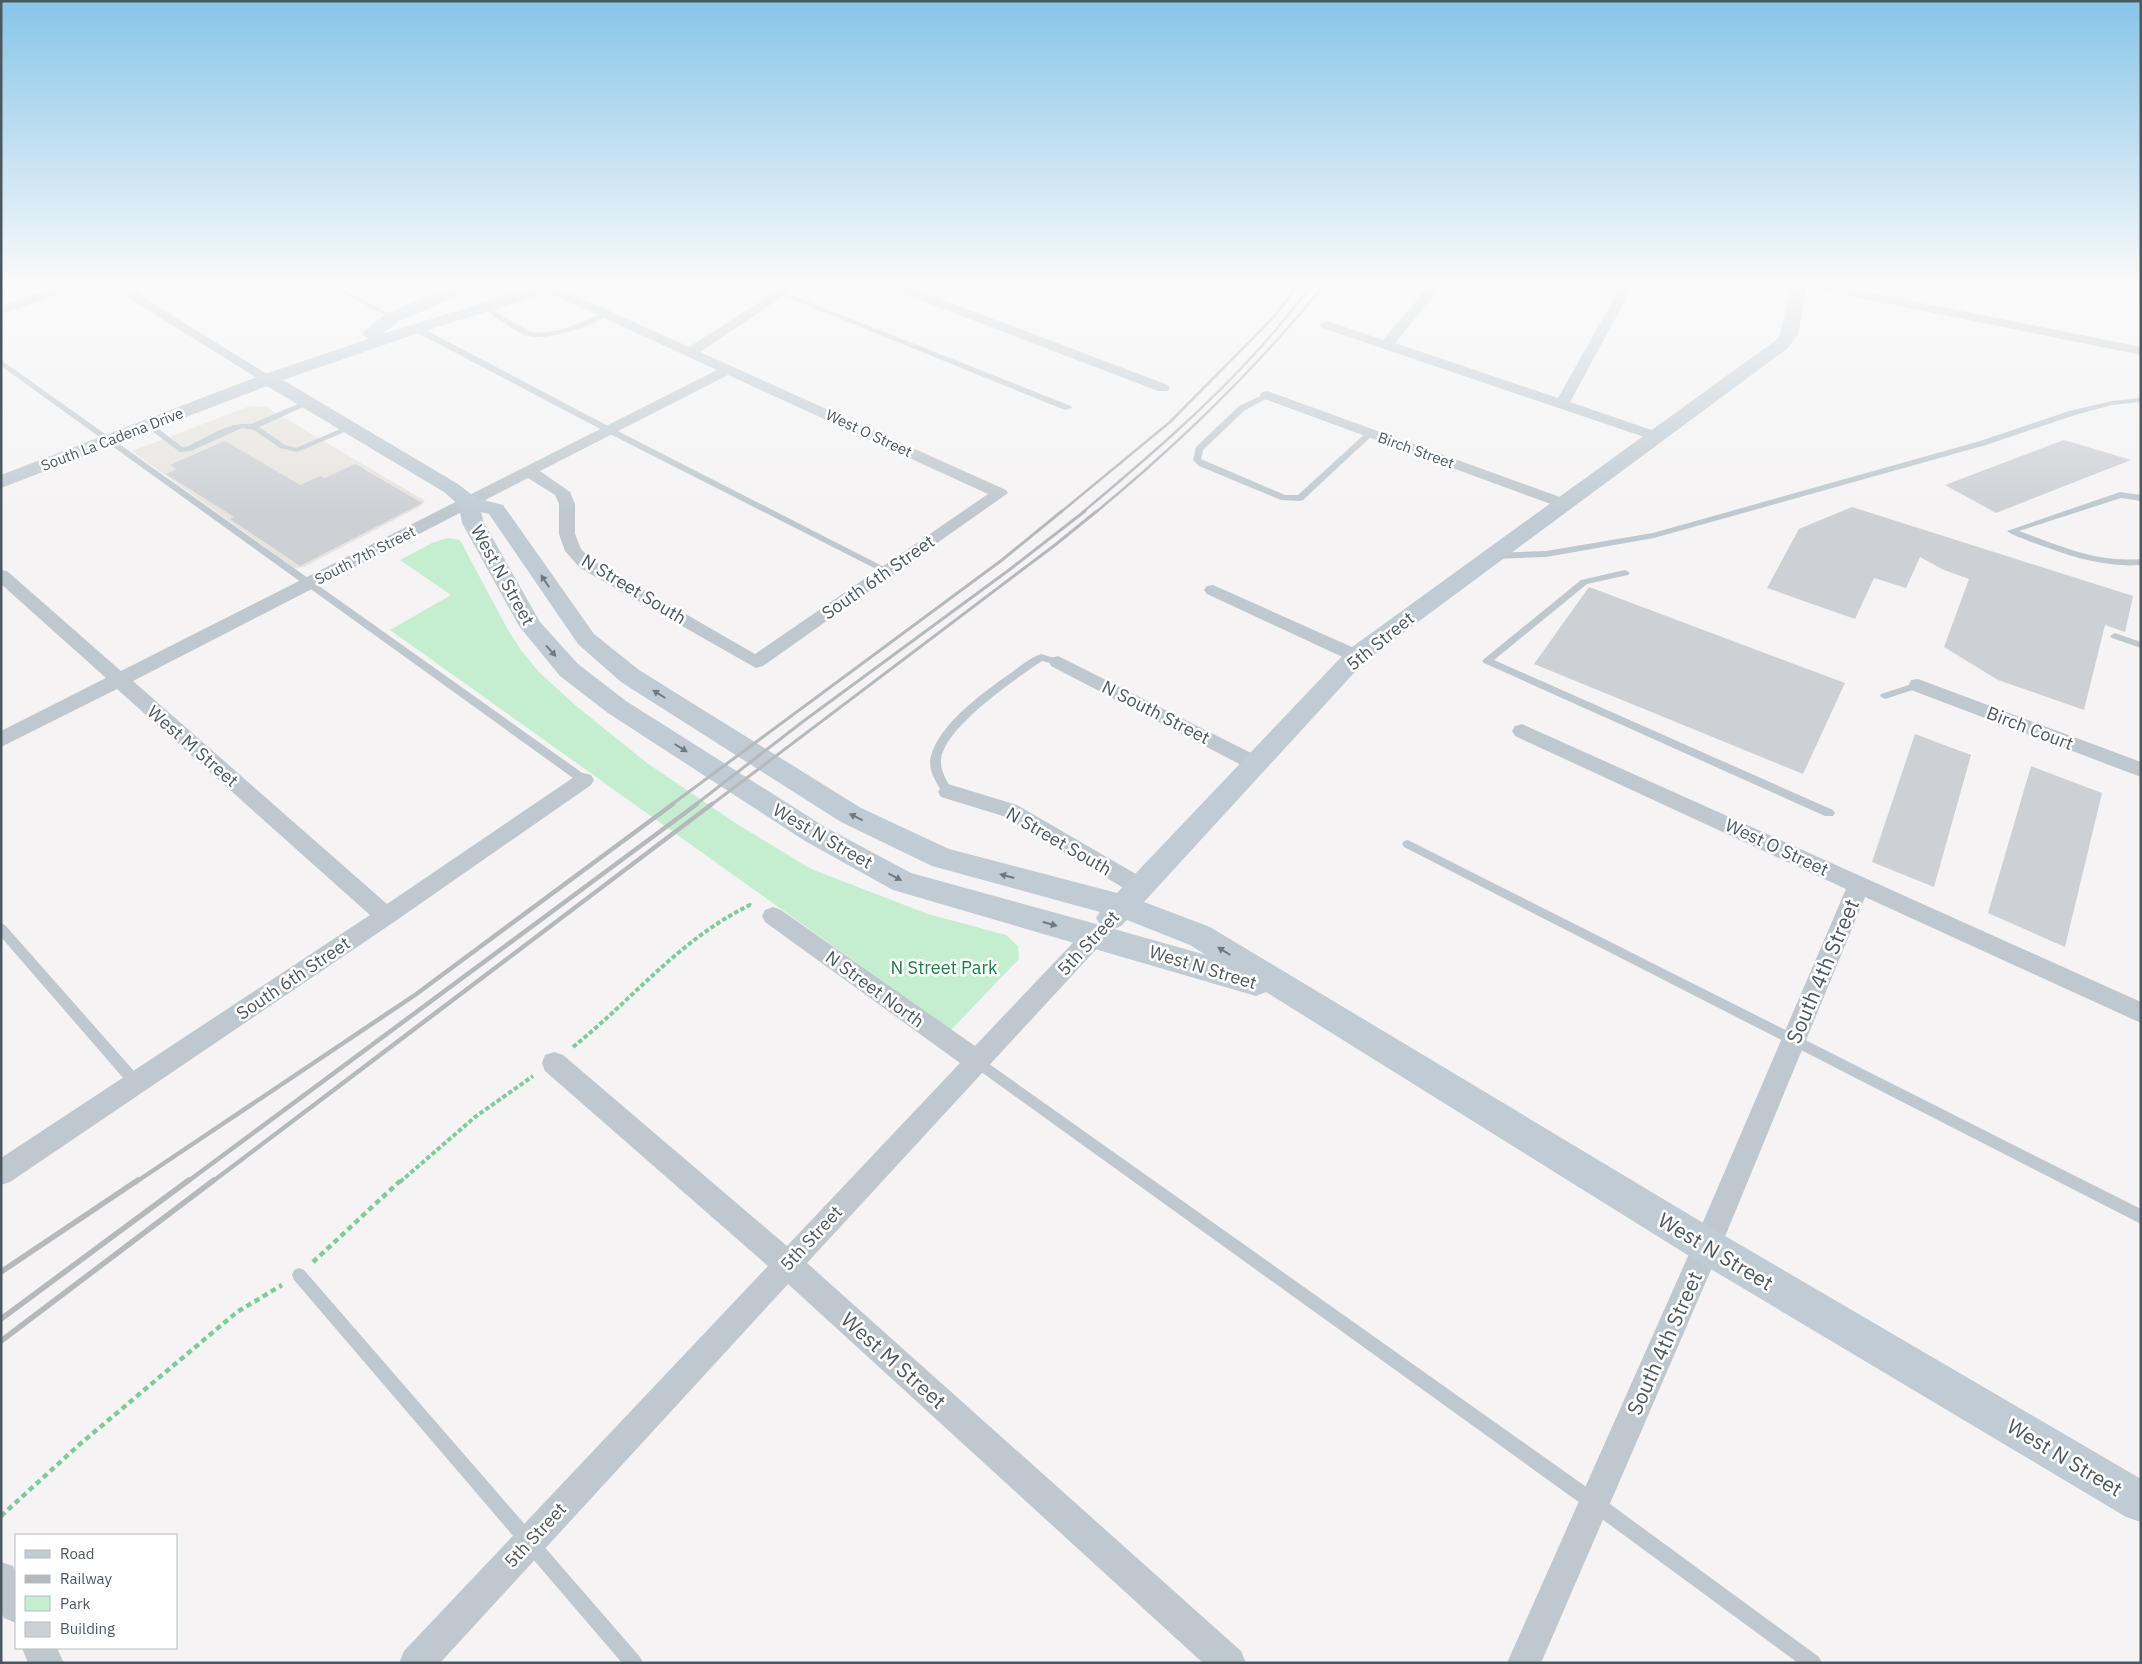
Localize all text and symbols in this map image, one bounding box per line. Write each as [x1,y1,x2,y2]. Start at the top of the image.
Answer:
street label: South La Cadena Drive [38,403,186,475]
street label: West O Street [823,405,915,461]
street label: Birch Street [1375,427,1457,473]
street label: South 7th Street [311,521,419,589]
street label: West N Street [466,521,540,629]
street label: South 6th Street [817,530,939,624]
street label: N Street South [578,549,690,629]
one-way arrow [540,574,550,588]
street label: 5th Street [1341,607,1419,675]
one-way arrow [545,645,556,657]
street label: N South Street [1098,675,1214,749]
one-way arrow [652,690,665,699]
street label: West M Street [143,700,243,792]
street label: Birch Court [1984,701,2076,755]
one-way arrow [674,743,688,752]
street label: West N Street [769,798,877,874]
street label: N Street South [1002,802,1116,880]
one-way arrow [849,813,863,821]
street label: West O Street [1722,813,1832,881]
one-way arrow [1000,871,1015,879]
one-way arrow [887,873,902,881]
street label: South 4th Street [1779,894,1865,1048]
street label: 5th Street [1052,906,1124,980]
one-way arrow [1042,920,1058,928]
street label: South 6th Street [232,931,354,1025]
street label: West N Street [1146,940,1260,994]
street label: N Street North [821,945,929,1033]
one-way arrow [1217,946,1230,956]
park label: N Street Park [890,956,998,979]
street label: 5th Street [775,1201,847,1275]
street label: West N Street [1653,1206,1779,1296]
street label: South 4th Street [1620,1267,1708,1419]
street label: West M Street [836,1305,952,1415]
street label: West N Street [2002,1412,2128,1502]
street label: 5th Street [499,1498,571,1572]
legend [15,1534,178,1649]
text: Road [60,1544,95,1563]
text: Railway [60,1569,113,1588]
text: Park [60,1594,90,1613]
text: Building [60,1619,115,1638]

